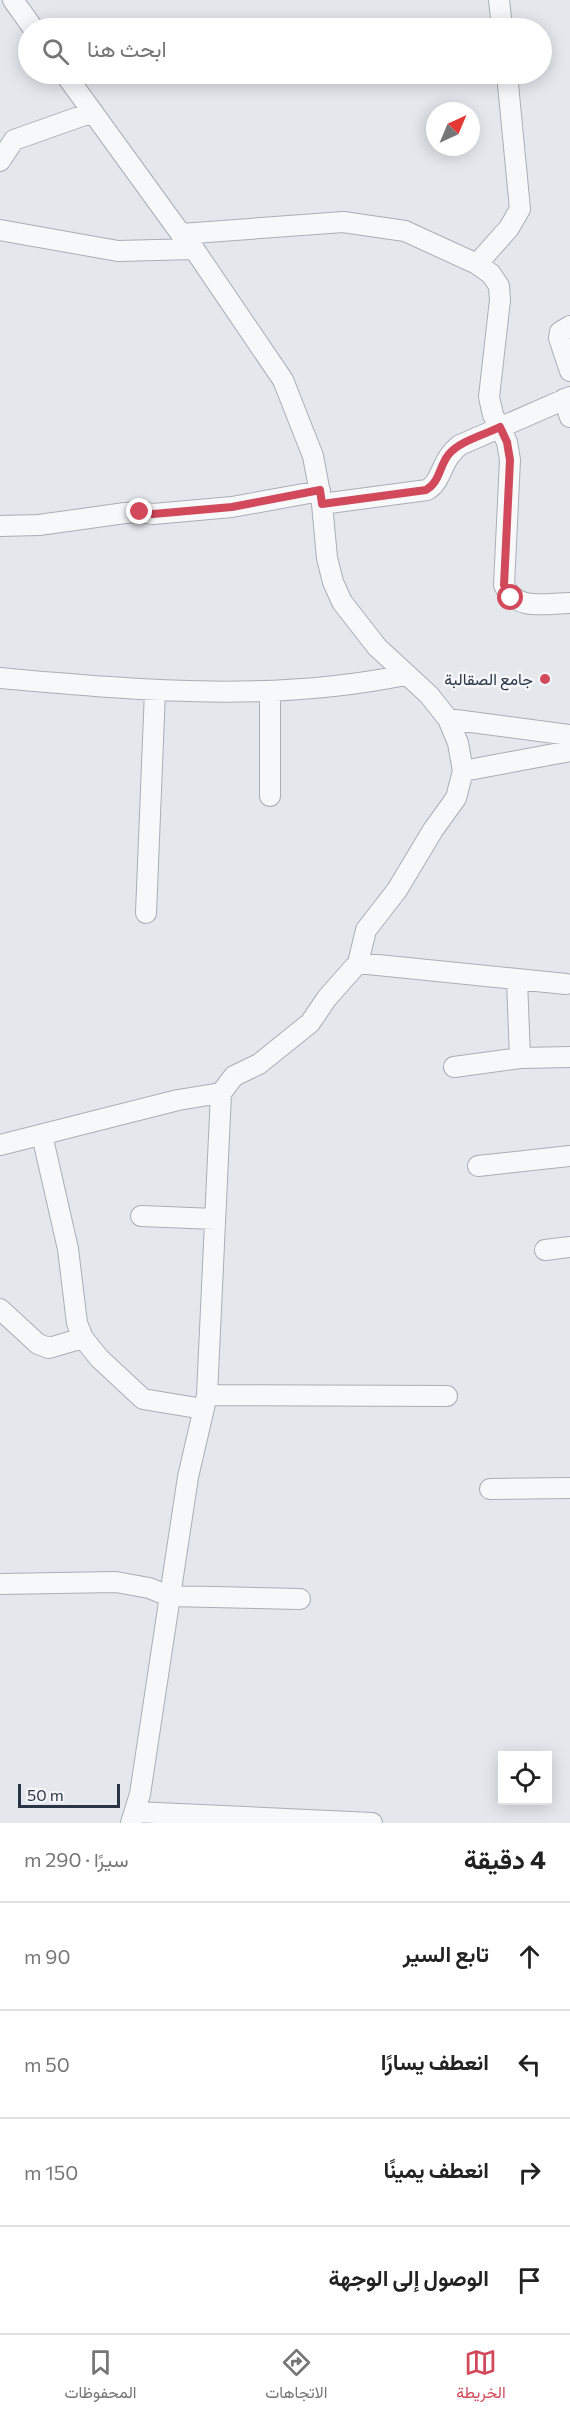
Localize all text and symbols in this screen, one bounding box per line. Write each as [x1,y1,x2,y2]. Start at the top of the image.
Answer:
search box [18,18,552,84]
icon: search [39,35,72,68]
text: ابحث هنا [87,35,167,62]
north arrow [426,102,480,156]
route end [126,498,152,524]
route start [497,584,523,610]
place label: جامع الصقالبة [444,669,533,691]
marker: جامع الصقالبة [538,672,552,686]
map controls [498,1751,552,1805]
button: locate [498,1751,552,1805]
scale bar [18,1781,120,1808]
text: 50 m [27,1785,64,1804]
text: 4 دقيقة [464,1843,546,1874]
text: سيرًا · 290 m [24,1847,129,1871]
text: تابع السير [403,1940,489,1967]
icon: ahead [513,1940,546,1973]
text: 90 m [24,1944,71,1968]
text: انعطف يسارًا [381,2048,489,2075]
icon: left [513,2048,546,2081]
text: 50 m [24,2052,70,2076]
text: انعطف يمينًا [383,2156,489,2183]
icon: right [513,2156,546,2189]
text: 150 m [24,2160,78,2184]
text: الوصول إلى الوجهة [329,2264,489,2291]
icon: arrive [513,2264,546,2297]
tab: المحفوظات [64,2346,137,2407]
tab: الاتجاهات [265,2346,327,2407]
tab: الخريطة [456,2346,506,2407]

